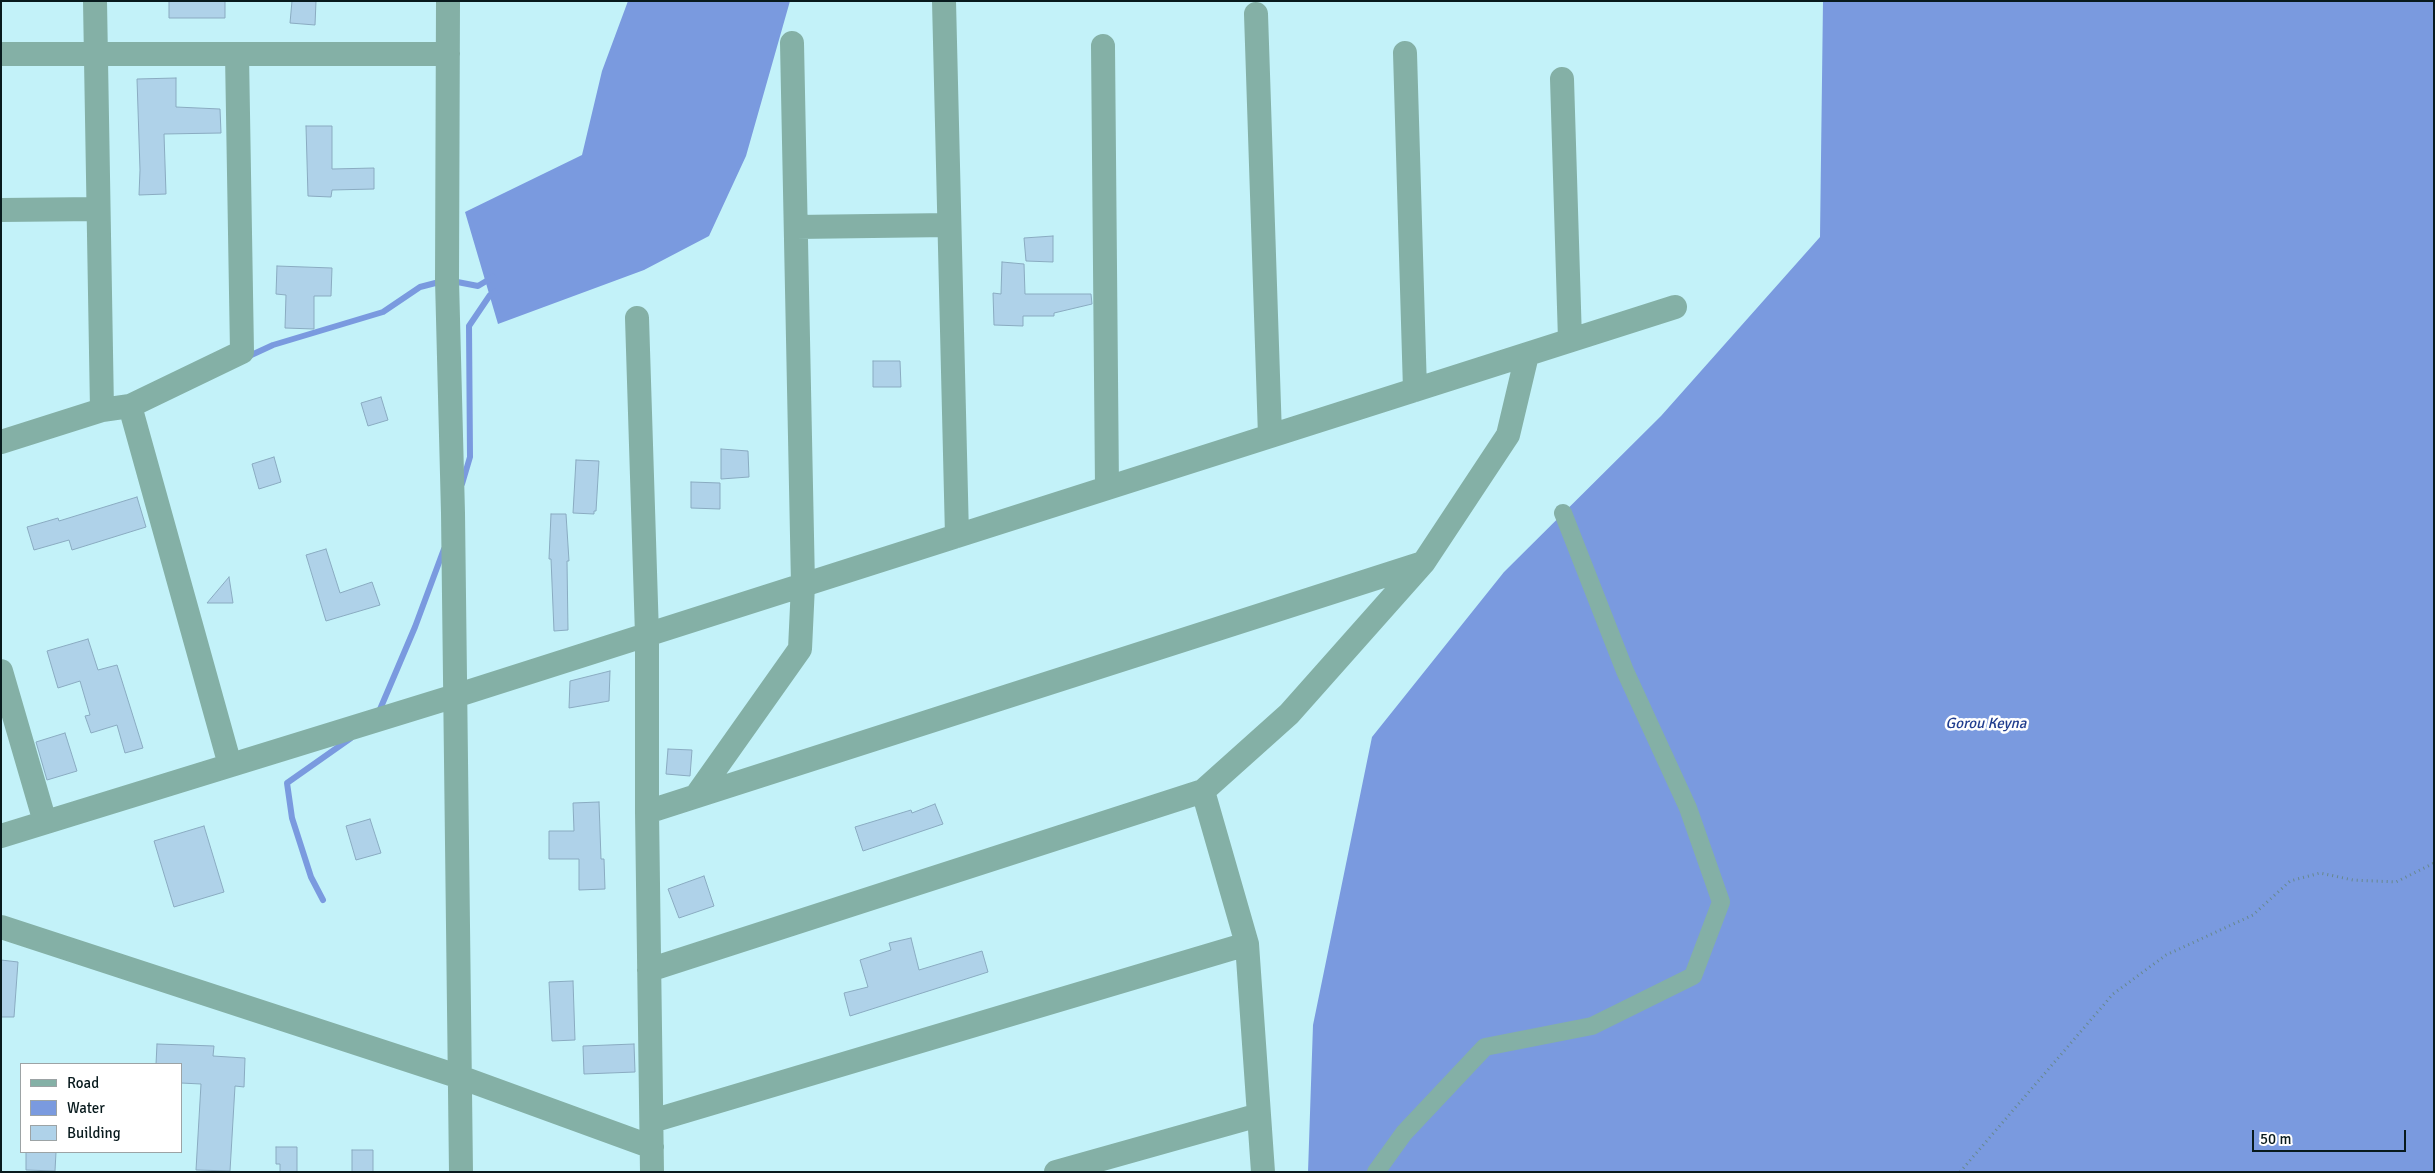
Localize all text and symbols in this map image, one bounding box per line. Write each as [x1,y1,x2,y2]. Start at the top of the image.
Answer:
water label: Gorou Keyna [1946,715,2026,733]
legend [20,1063,182,1153]
text: Road [67,1074,99,1092]
text: Water [67,1099,105,1117]
scale bar [2255,1120,2409,1152]
text: Building [67,1124,121,1142]
text: 50 m [2260,1130,2291,1148]

